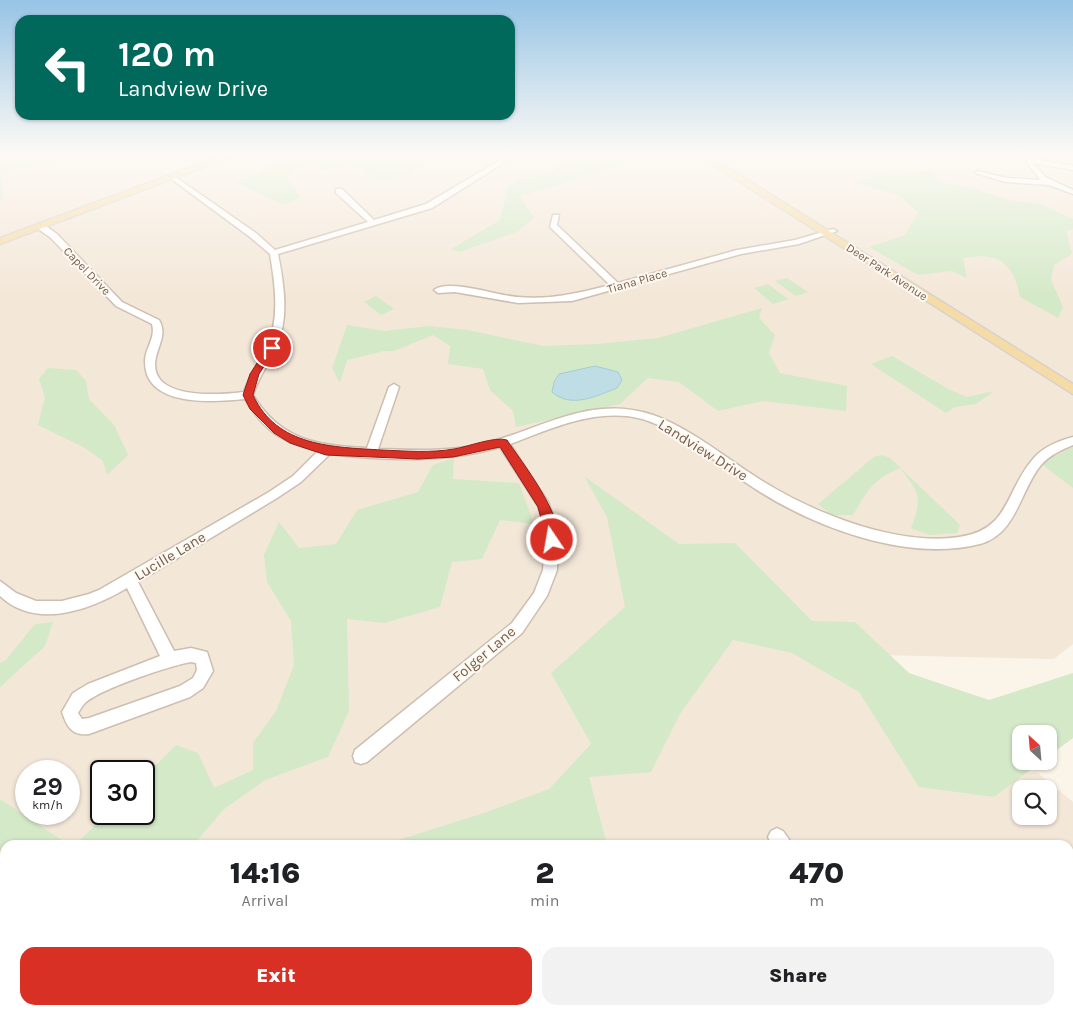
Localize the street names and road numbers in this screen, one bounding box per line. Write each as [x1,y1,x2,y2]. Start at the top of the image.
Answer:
street label: Deer Park Avenue [844,240,930,304]
street label: Capel Drive [61,244,113,298]
street label: Tiana Place [605,266,669,296]
street label: Landview Drive [655,415,751,485]
street label: Lucille Lane [131,528,209,584]
street label: Folger Lane [449,622,519,686]

